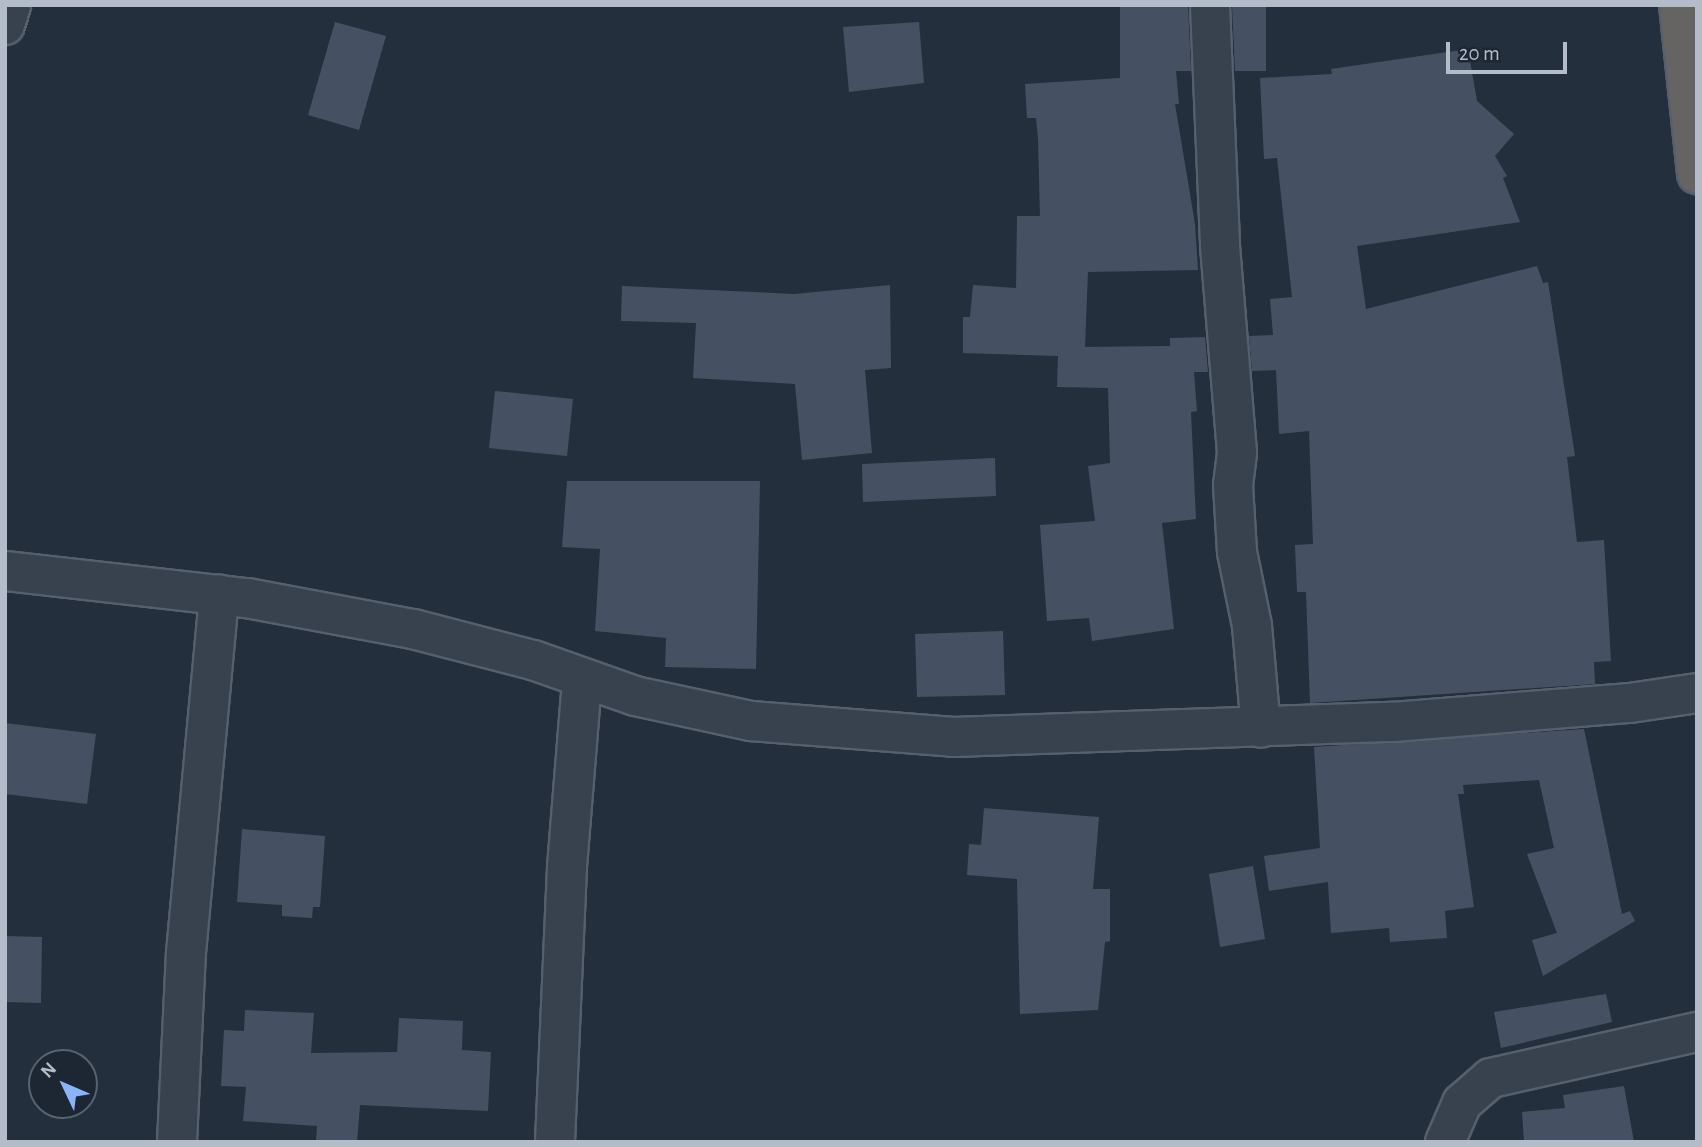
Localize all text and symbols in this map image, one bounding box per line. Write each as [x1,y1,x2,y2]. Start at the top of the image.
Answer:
scale bar [1450,28,1571,72]
text: 20 m [1459,43,1500,64]
north arrow [28,1049,98,1119]
text: N [38,1059,60,1082]

